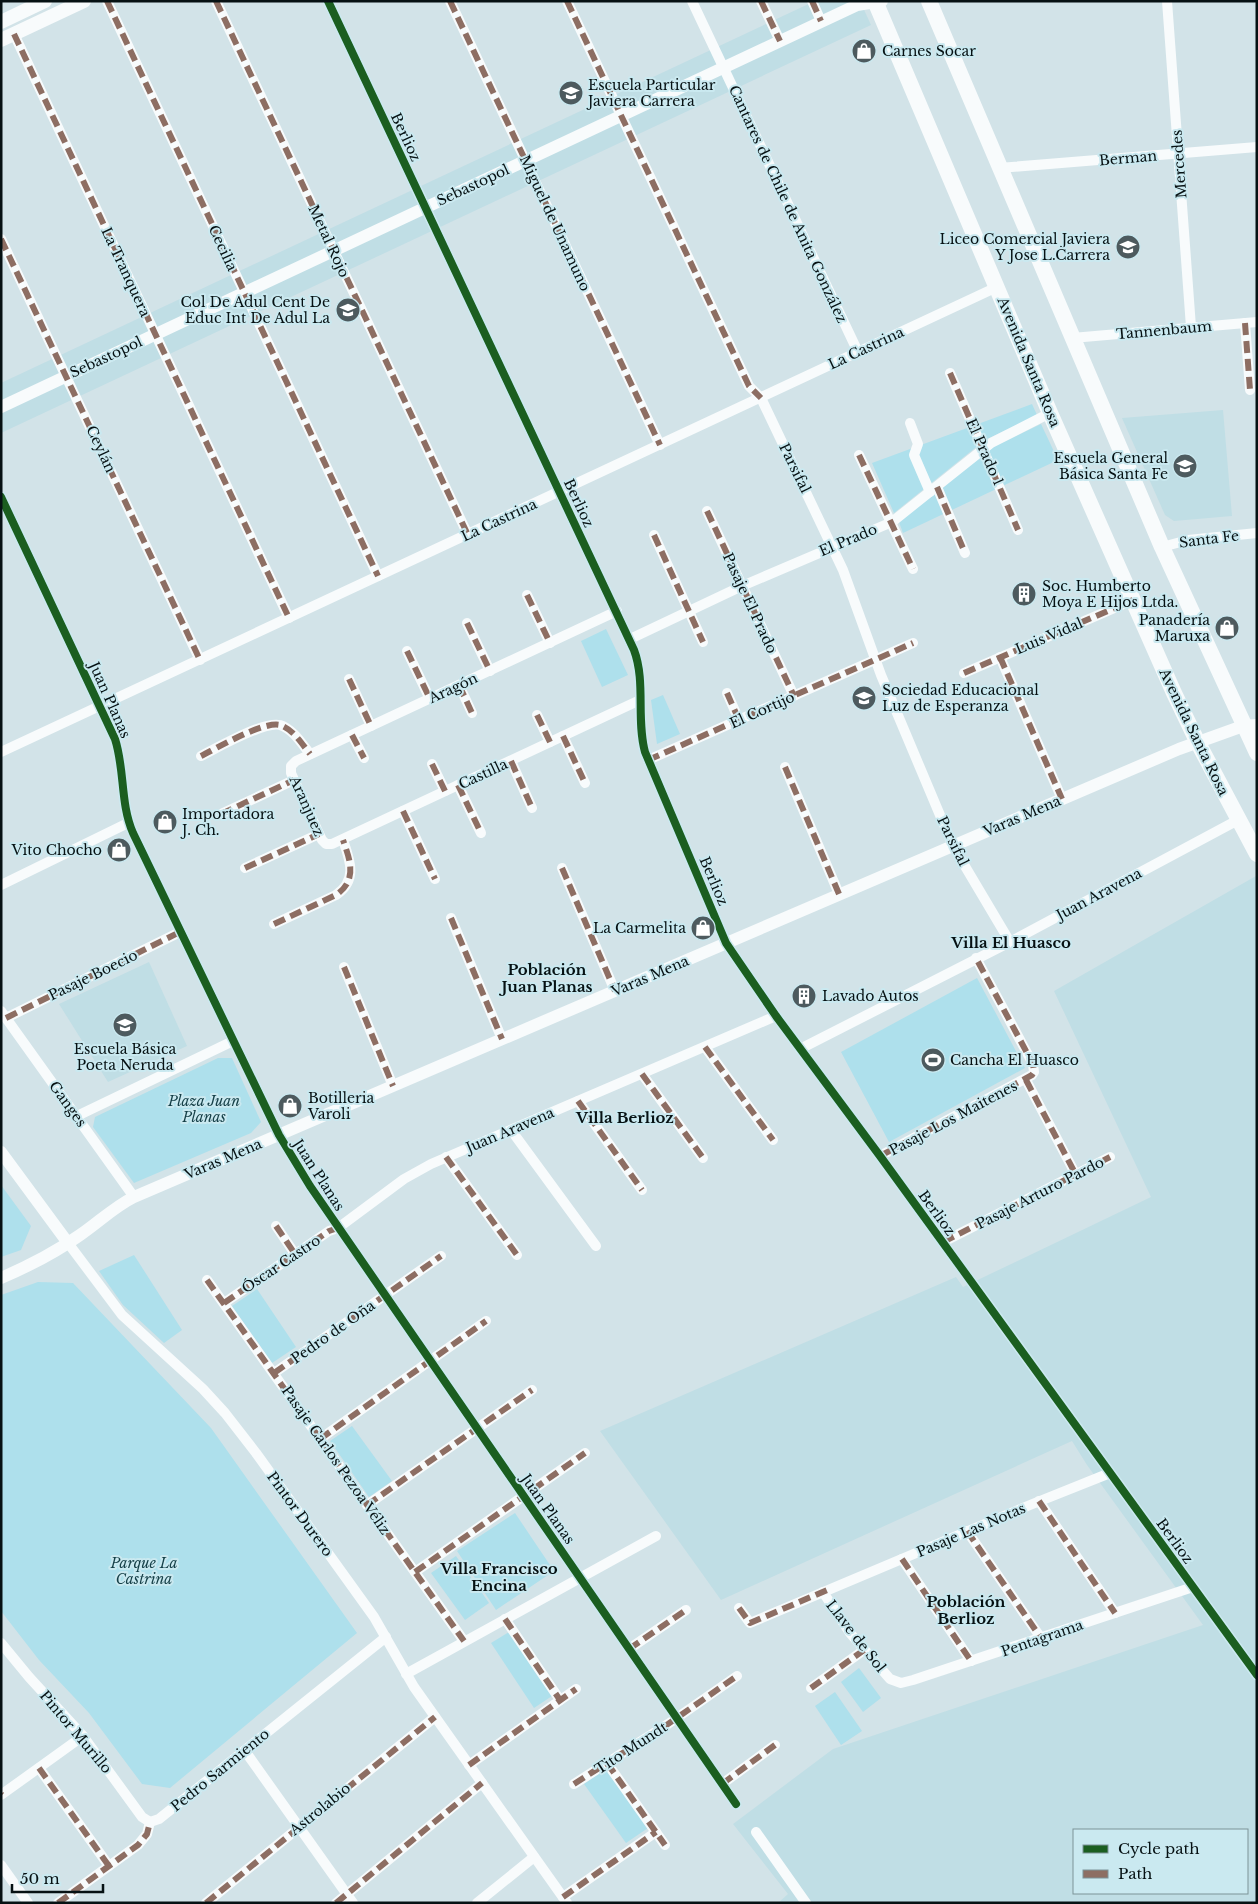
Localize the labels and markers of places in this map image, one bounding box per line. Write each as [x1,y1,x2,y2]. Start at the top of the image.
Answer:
shop icon: Carnes Socar [851,38,877,64]
place label: Carnes Socar [882,42,976,60]
place label: Escuela Particular Javiera Carrera [586,76,716,110]
school or university icon: Escuela Particular Javiera Carrera [558,80,584,106]
place label: Liceo Comercial Javiera Y Jose L.Carrera [939,230,1110,264]
school or university icon: Liceo Comercial Javiera Y Jose L.Carrera [1115,234,1141,260]
place label: Col De Adul Cent De Educ Int De Adul La [181,293,330,327]
school or university icon: Col De Adul Cent De Educ Int De Adul La [335,297,361,323]
place label: Escuela General Básica Santa Fe [1054,449,1168,483]
school or university icon: Escuela General Básica Santa Fe [1172,453,1198,479]
place label: Soc. Humberto Moya E Hijos Ltda. [1042,577,1178,611]
building icon: Soc. Humberto Moya E Hijos Ltda. [1011,581,1037,607]
place label: Panadería Maruxa [1139,611,1210,645]
shop icon: Panadería Maruxa [1214,615,1240,641]
place label: Sociedad Educacional Luz de Esperanza [882,681,1039,715]
school or university icon: Sociedad Educacional Luz de Esperanza [851,685,877,711]
place label: Importadora J. Ch. [180,805,275,839]
shop icon: Importadora J. Ch. [152,809,178,835]
shop icon: Vito Chocho [106,837,132,863]
place label: Vito Chocho [11,841,102,859]
shop icon: La Carmelita [690,915,716,941]
place label: La Carmelita [593,919,686,937]
building icon: Lavado Autos [791,983,817,1009]
place label: Lavado Autos [822,987,919,1005]
school or university icon: Escuela Básica Poeta Neruda [112,1012,138,1038]
place label: Escuela Básica Poeta Neruda [74,1040,176,1074]
sports icon: Cancha El Huasco [920,1047,946,1073]
place label: Cancha El Huasco [950,1051,1079,1069]
place label: Botilleria Varoli [307,1089,375,1123]
shop icon: Botilleria Varoli [277,1093,303,1119]

